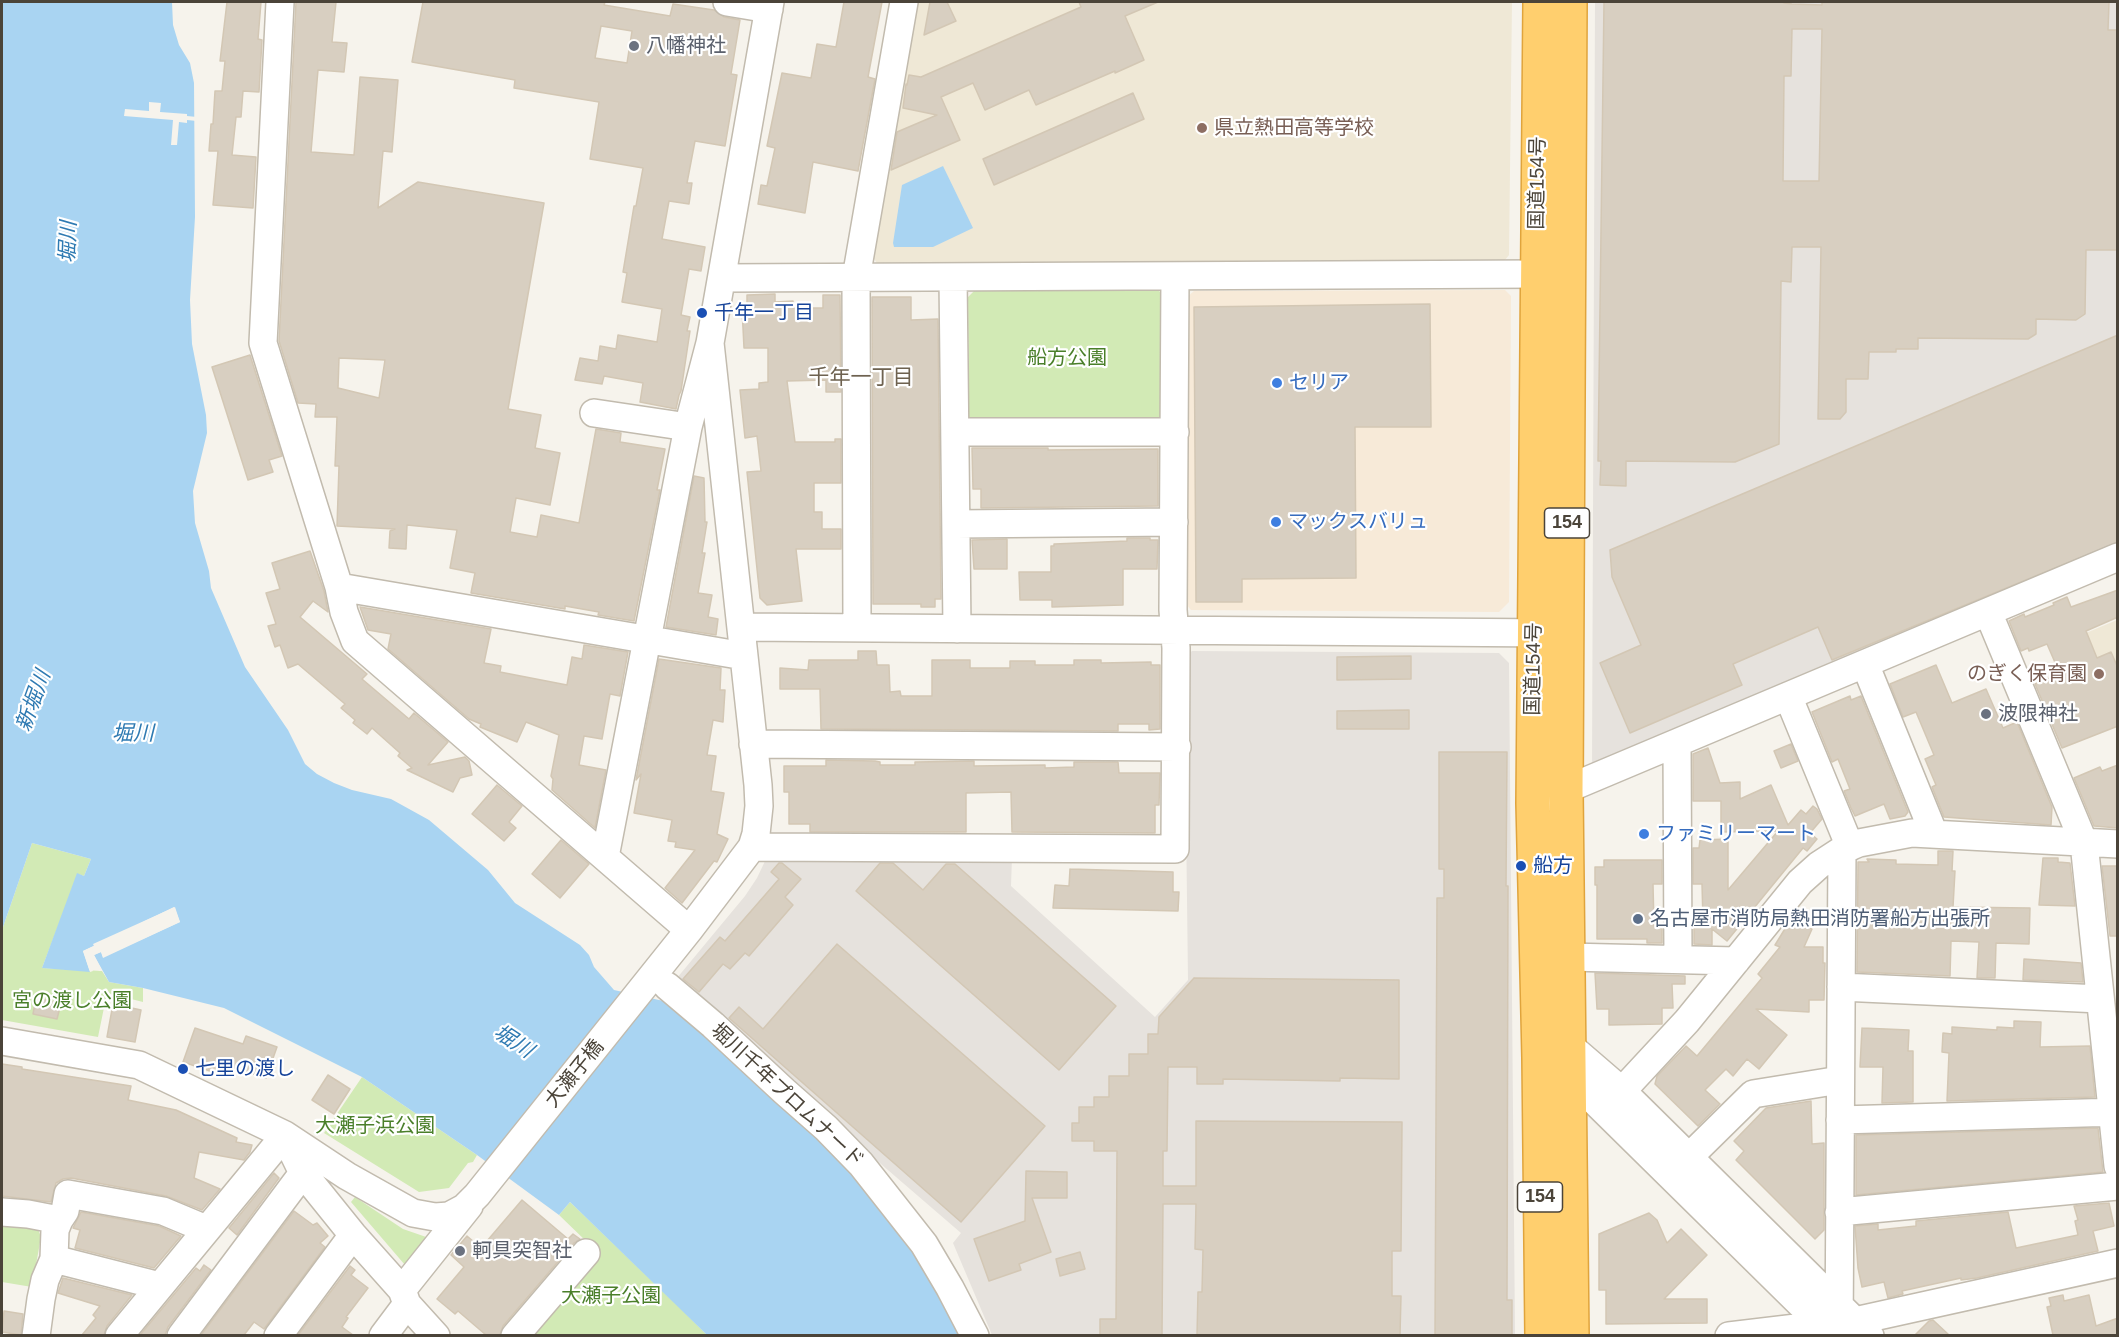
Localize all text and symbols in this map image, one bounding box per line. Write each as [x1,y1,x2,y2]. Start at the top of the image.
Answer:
place label: 八幡神社 [646,34,726,58]
marker: 八幡神社 [627,39,641,53]
place label: 県立熱田高等学校 [1214,116,1374,140]
marker: 県立熱田高等学校 [1195,121,1209,135]
street label: 国道154号 [1525,136,1551,230]
water label: 堀川 [56,221,82,263]
place label: 千年一丁目 [714,301,814,325]
marker: 千年一丁目 [695,306,709,320]
park label: 船方公園 [1027,346,1107,370]
district label: 千年一丁目 [809,365,913,391]
place label: セリア [1289,371,1349,395]
marker: セリア [1270,376,1284,390]
road number: 154 [1544,508,1590,538]
place label: マックスバリュ [1288,510,1428,534]
marker: マックスバリュ [1269,515,1283,529]
street label: 国道154号 [1521,622,1547,716]
place label: のぎく保育園 [1967,662,2087,686]
water label: 新堀川 [11,667,57,735]
marker: のぎく保育園 [2092,667,2106,681]
place label: 波限神社 [1998,702,2078,726]
marker: 波限神社 [1979,707,1993,721]
water label: 堀川 [112,721,154,747]
place label: ファミリーマート [1656,822,1816,846]
marker: ファミリーマート [1637,827,1651,841]
place label: 船方 [1533,854,1573,878]
marker: 船方 [1514,859,1528,873]
place label: 名古屋市消防局熱田消防署船方出張所 [1650,907,1990,931]
marker: 名古屋市消防局熱田消防署船方出張所 [1631,912,1645,926]
park label: 宮の渡し公園 [12,989,132,1013]
street label: 堀川千年プロムナード [706,1019,868,1173]
water label: 堀川 [489,1020,537,1064]
street label: 大瀬子橋 [541,1035,609,1113]
place label: 七里の渡し [195,1057,295,1081]
marker: 七里の渡し [176,1062,190,1076]
park label: 大瀬子浜公園 [315,1114,435,1138]
road number: 154 [1518,1182,1562,1212]
place label: 軻具突智社 [472,1239,572,1263]
marker: 軻具突智社 [453,1244,467,1258]
park label: 大瀬子公園 [561,1284,661,1308]

